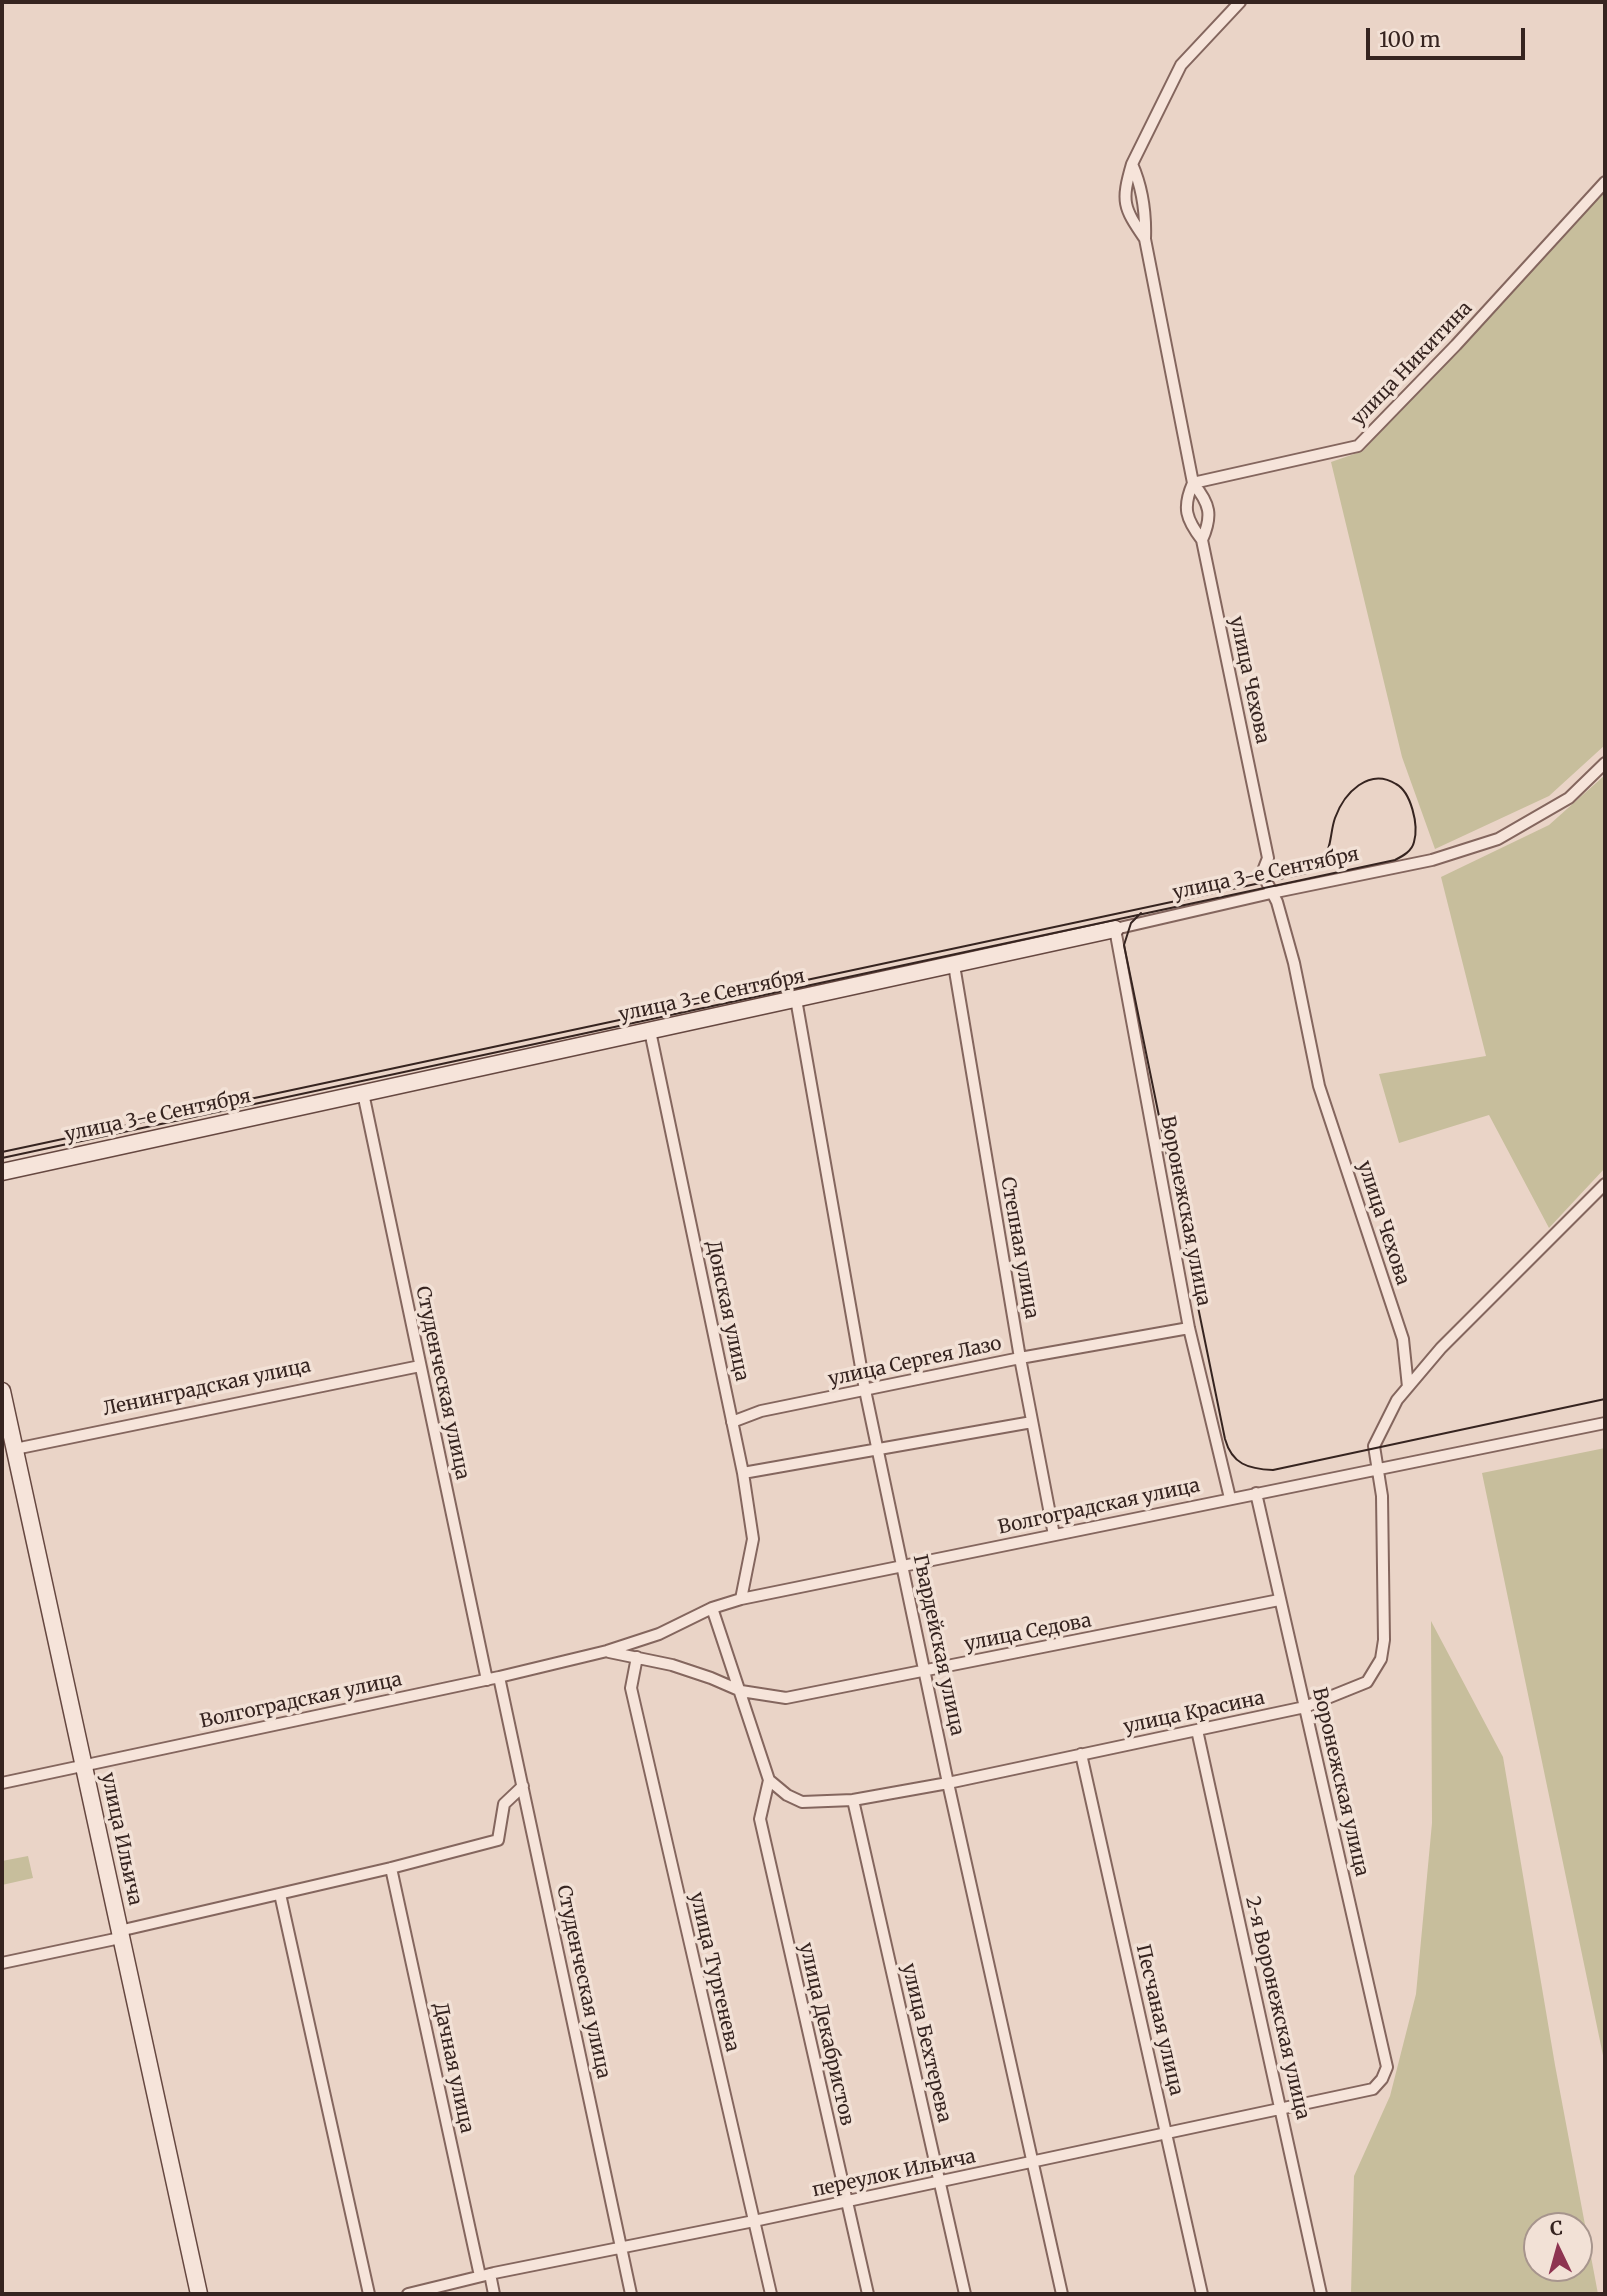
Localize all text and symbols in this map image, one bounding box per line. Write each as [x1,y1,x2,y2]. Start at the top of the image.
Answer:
scale bar [1369,14,1528,58]
text: 100 m [1379,26,1441,53]
street label: улица Никитина [1347,297,1477,431]
street label: улица Чехова [1224,614,1274,746]
street label: улица 3-е Сентября [1171,843,1361,905]
street label: улица 3-е Сентября [617,965,807,1027]
street label: улица 3-е Сентября [63,1085,253,1147]
street label: Воронежская улица [1155,1114,1215,1308]
street label: улица Чехова [1352,1158,1414,1288]
street label: Степная улица [995,1175,1043,1321]
street label: Донская улица [701,1239,753,1383]
street label: Студенческая улица [410,1284,474,1482]
street label: улица Сергея Лазо [826,1332,1004,1392]
street label: Ленинградская улица [101,1355,313,1421]
street label: Волгоградская улица [996,1474,1202,1540]
street label: Гвардейская улица [908,1552,968,1738]
street label: улица Седова [963,1610,1093,1656]
street label: Волгоградская улица [198,1668,404,1734]
street label: Воронежская улица [1307,1685,1373,1879]
street label: улица Красина [1121,1687,1267,1739]
street label: улица Ильича [96,1771,146,1907]
street label: Студенческая улица [551,1883,615,2081]
street label: улица Тургенева [685,1890,743,2054]
street label: 2-я Воронежская улица [1240,1894,1314,2122]
street label: улица Декабристов [794,1940,858,2128]
street label: Песчаная улица [1131,1942,1187,2098]
street label: улица Бехтерева [897,1961,955,2125]
street label: Дачная улица [428,2001,478,2135]
street label: переулок Ильича [810,2146,978,2202]
north arrow [1523,2212,1593,2282]
text: С [1549,2216,1564,2241]

